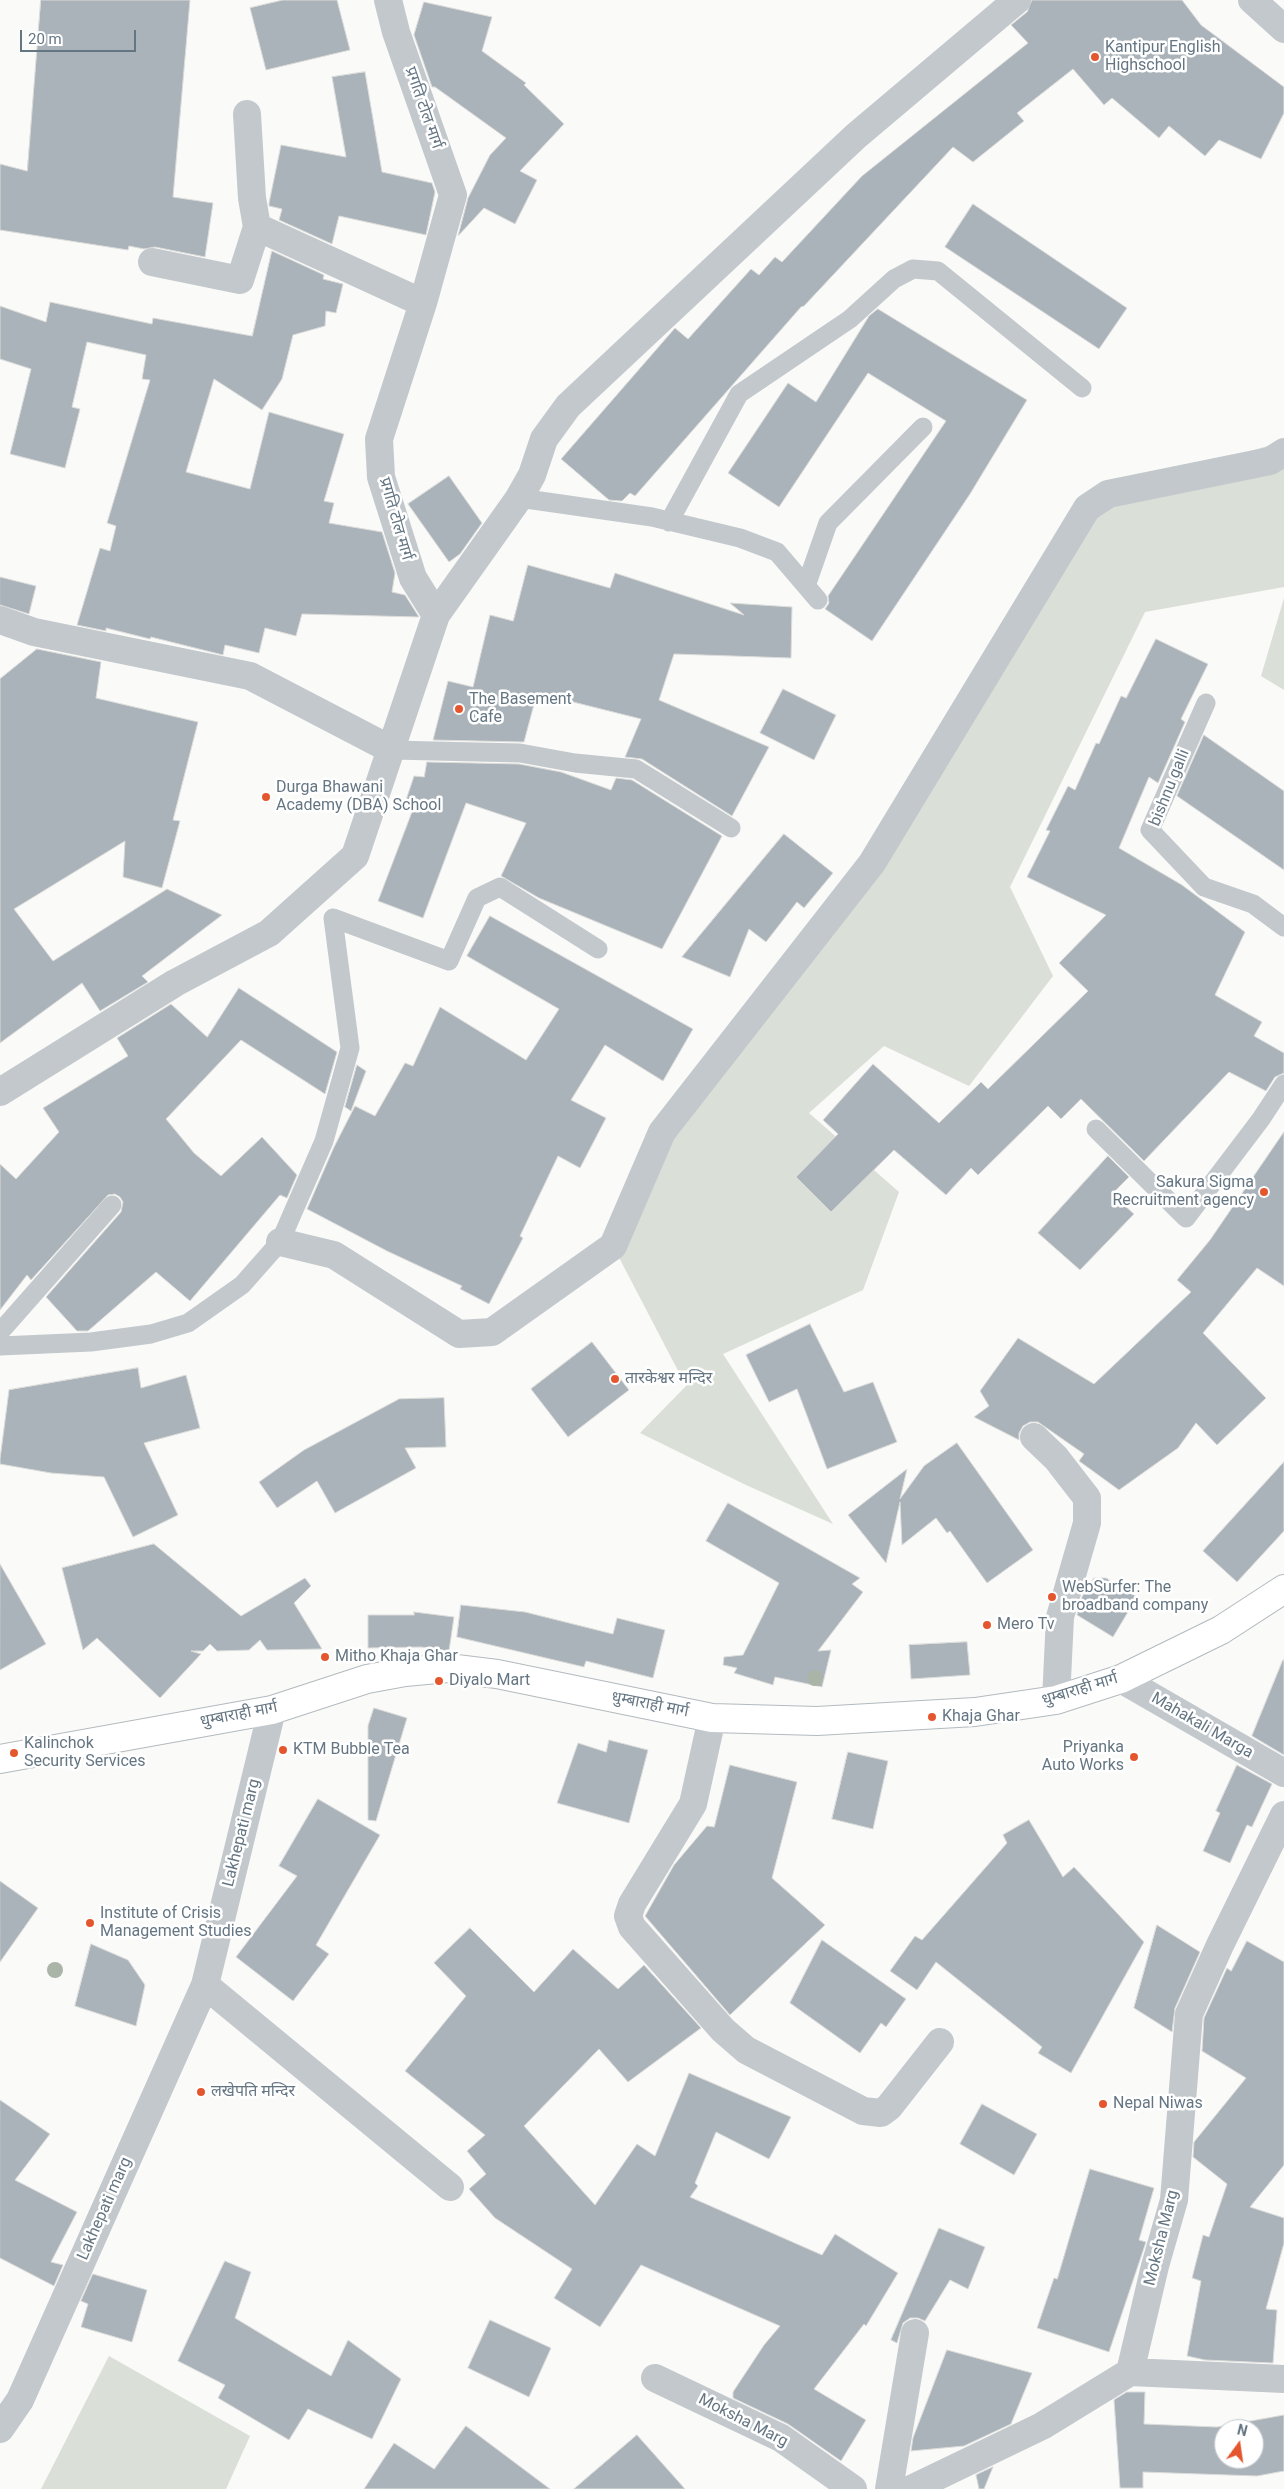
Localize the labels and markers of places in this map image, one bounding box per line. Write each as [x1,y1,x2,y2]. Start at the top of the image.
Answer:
place label: Kantipur English Highschool [1105,38,1221,76]
marker: Kantipur English Highschool [1089,51,1101,63]
place label: The Basement Cafe [469,690,572,728]
marker: The Basement Cafe [453,703,465,715]
place label: Durga Bhawani Academy (DBA) School [276,778,441,816]
marker: Durga Bhawani Academy (DBA) School [260,791,272,803]
place label: Sakura Sigma Recruitment agency [1112,1173,1254,1211]
marker: Sakura Sigma Recruitment agency [1258,1186,1270,1198]
place label: तारकेश्वर मन्दिर [625,1369,712,1389]
marker: तारकेश्वर मन्दिर [609,1373,621,1385]
place label: WebSurfer: The broadband company [1062,1578,1208,1616]
marker: WebSurfer: The broadband company [1046,1591,1058,1603]
place label: Mero Tv [997,1615,1055,1635]
marker: Mero Tv [981,1619,993,1631]
place label: Mitho Khaja Ghar [335,1647,458,1667]
marker: Mitho Khaja Ghar [319,1651,331,1663]
place label: Diyalo Mart [449,1671,530,1691]
marker: Diyalo Mart [433,1675,445,1687]
place label: Khaja Ghar [942,1707,1020,1727]
marker: Khaja Ghar [926,1711,938,1723]
place label: Kalinchok Security Services [24,1734,146,1772]
place label: Priyanka Auto Works [1042,1738,1124,1776]
place label: KTM Bubble Tea [293,1740,410,1760]
marker: KTM Bubble Tea [277,1744,289,1756]
marker: Kalinchok Security Services [8,1747,20,1759]
marker: Priyanka Auto Works [1128,1751,1140,1763]
place label: Institute of Crisis Management Studies [100,1904,251,1942]
marker: Institute of Crisis Management Studies [84,1917,96,1929]
place label: लखेपति मन्दिर [211,2082,295,2102]
marker: लखेपति मन्दिर [195,2086,207,2098]
place label: Nepal Niwas [1113,2094,1203,2114]
marker: Nepal Niwas [1097,2098,1109,2110]

